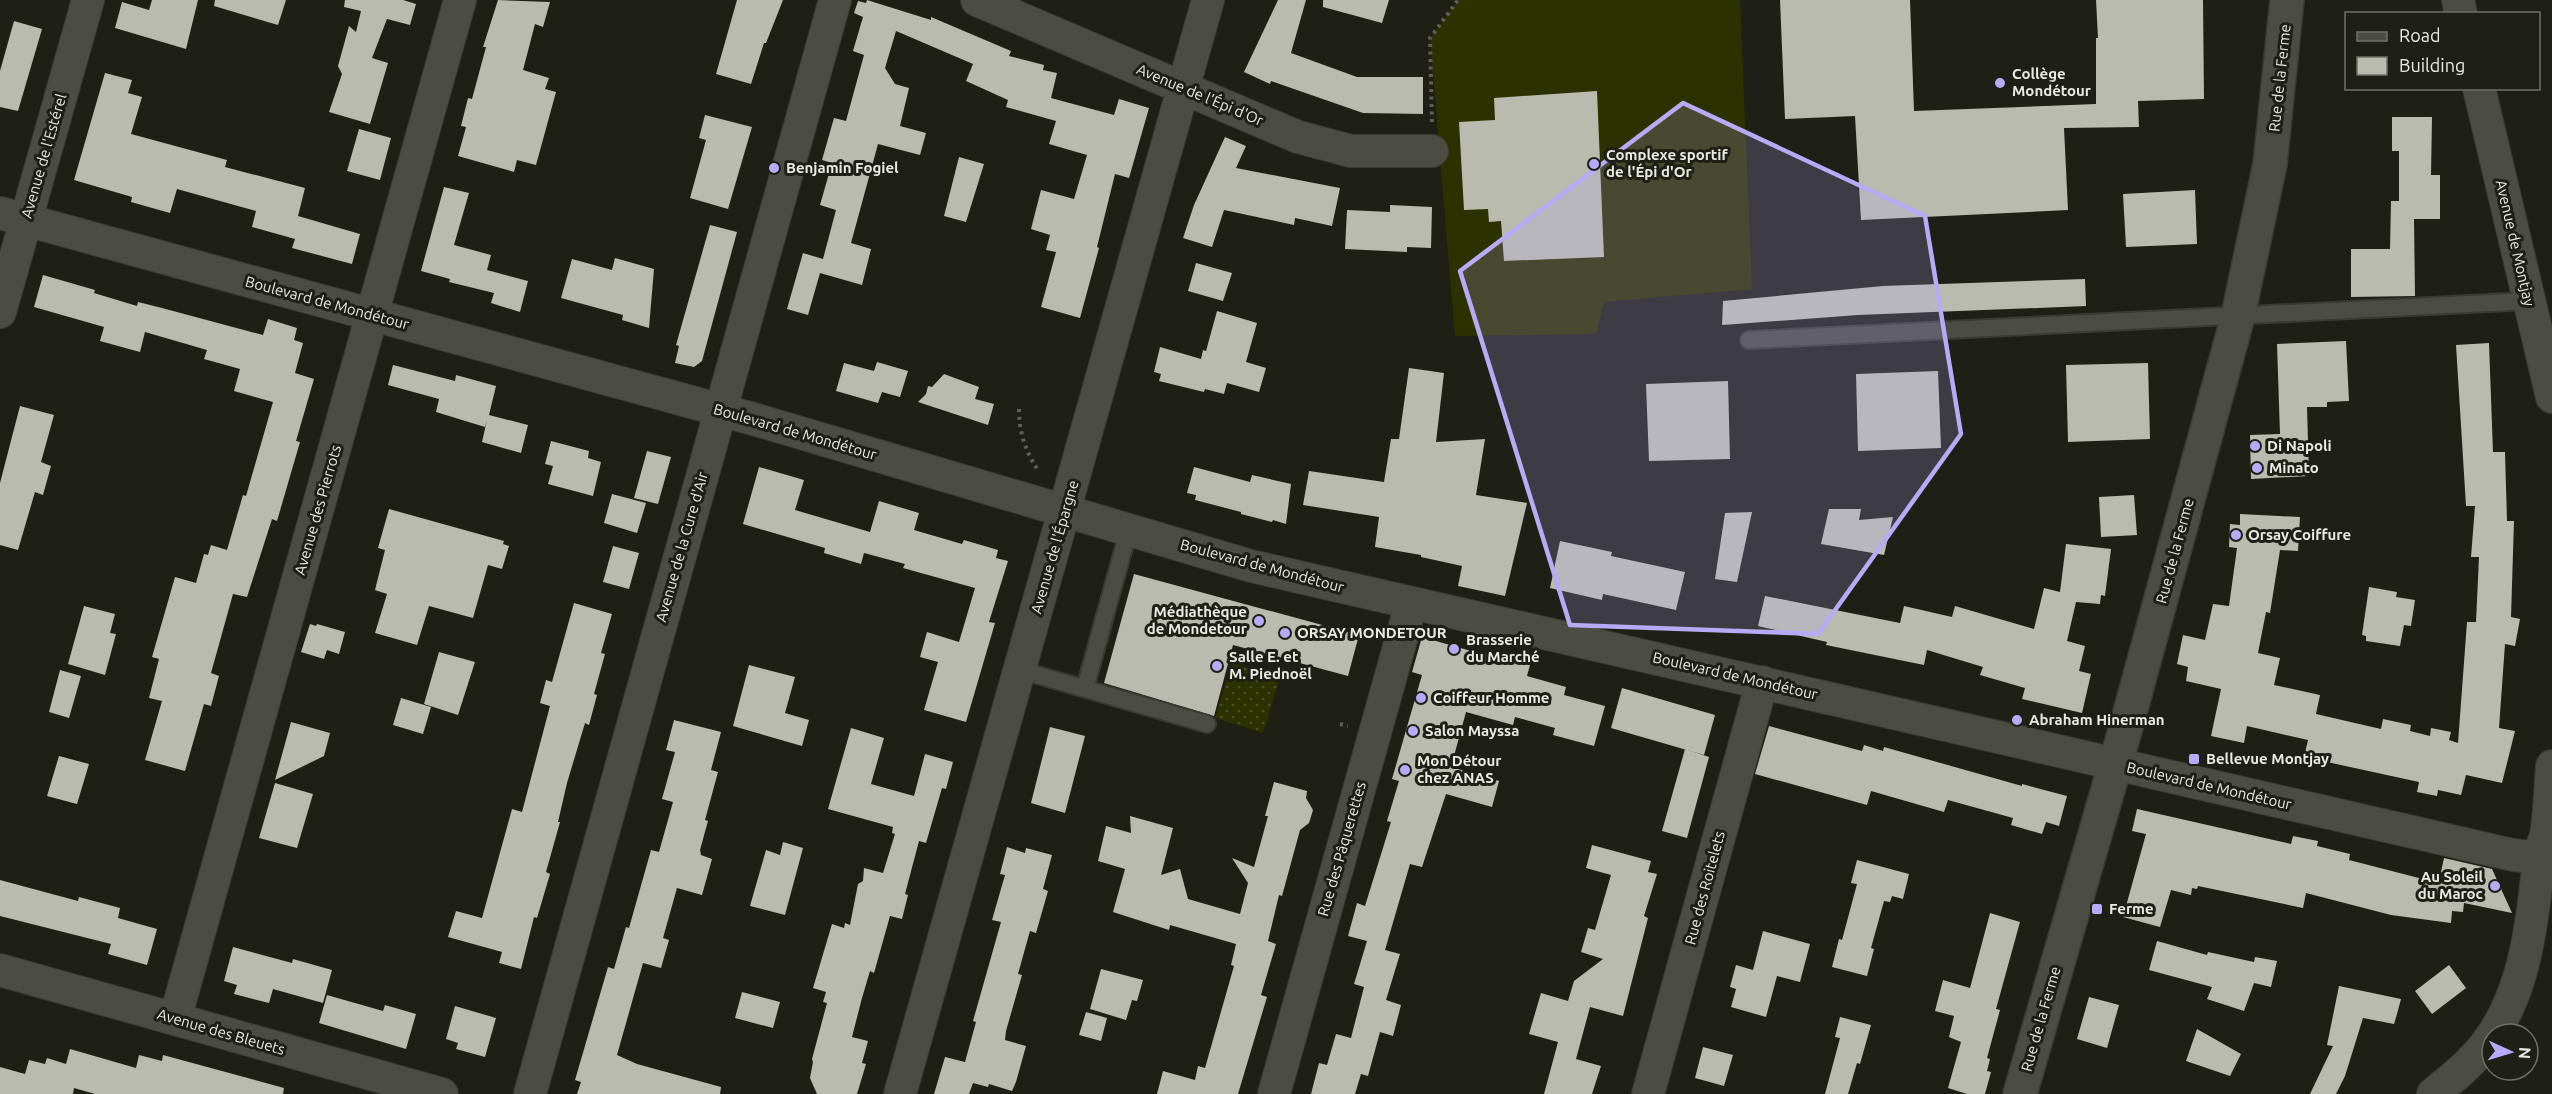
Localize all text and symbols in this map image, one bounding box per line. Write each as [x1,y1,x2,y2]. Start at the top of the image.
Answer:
legend [2345,12,2540,90]
street label: Rue de la Ferme [2265,23,2294,133]
text: Road [2399,25,2441,45]
text: Building [2399,55,2465,75]
street label: Avenue de l'Épi d'Or [1134,60,1266,129]
place label: Collège Mondétour [2012,65,2092,99]
marker: Collège Mondétour [1993,76,2007,90]
street label: Avenue de l'Estérel [18,91,69,220]
place label: Complexe sportif de l'Épi d'Or [1606,146,1728,180]
marker: Complexe sportif de l'Épi d'Or [1587,157,1601,171]
place label: Benjamin Fogiel [786,159,899,176]
marker: Benjamin Fogiel [767,161,781,175]
street label: Avenue de Montjay [2493,178,2538,308]
street label: Boulevard de Mondétour [243,272,411,333]
street label: Boulevard de Mondétour [712,400,879,463]
place label: Di Napoli [2267,437,2332,454]
marker: Di Napoli [2248,439,2262,453]
street label: Avenue des Pierrots [291,443,344,577]
place label: Minato [2269,459,2319,476]
marker: Minato [2250,461,2264,475]
street label: Avenue de la Cure d'Air [652,470,711,624]
street label: Avenue de l'Épargne [1027,478,1082,616]
street label: Rue de la Ferme [2152,496,2197,605]
place label: Orsay Coiffure [2248,526,2351,543]
marker: Orsay Coiffure [2229,528,2243,542]
street label: Boulevard de Mondétour [1178,535,1346,596]
place label: Médiathèque de Mondetour [1147,603,1248,637]
marker: Médiathèque de Mondetour [1252,614,1266,628]
place label: ORSAY MONDETOUR [1297,624,1447,641]
marker: ORSAY MONDETOUR [1278,626,1292,640]
place label: Brasserie du Marché [1466,631,1540,665]
marker: Brasserie du Marché [1447,642,1461,656]
place label: Salle E. et M. Piednoël [1229,648,1312,682]
street label: Boulevard de Mondétour [1651,648,1820,703]
marker: Salle E. et M. Piednoël [1210,659,1224,673]
place label: Coiffeur Homme [1433,689,1549,706]
marker: Coiffeur Homme [1414,691,1428,705]
place label: Abraham Hinerman [2029,711,2165,728]
marker: Abraham Hinerman [2010,713,2024,727]
place label: Salon Mayssa [1425,722,1519,739]
marker: Salon Mayssa [1406,724,1420,738]
place label: Bellevue Montjay [2206,750,2329,767]
place label: Mon Détour chez ANAS [1417,752,1502,786]
marker: Bellevue Montjay [2187,752,2201,766]
street label: Boulevard de Mondétour [2125,758,2294,813]
marker: Mon Détour chez ANAS [1398,763,1412,777]
street label: Rue des Pâquerettes [1314,780,1369,918]
street label: Rue des Roitelets [1681,829,1728,947]
place label: Au Soleil du Maroc [2418,868,2483,902]
marker: Au Soleil du Maroc [2488,879,2502,893]
place label: Ferme [2109,900,2154,917]
marker: Ferme [2090,902,2104,916]
street label: Rue de la Ferme [2017,964,2064,1073]
street label: Avenue des Bleuets [155,1005,287,1058]
north arrow [2480,1022,2540,1082]
text: N [2516,1046,2534,1060]

